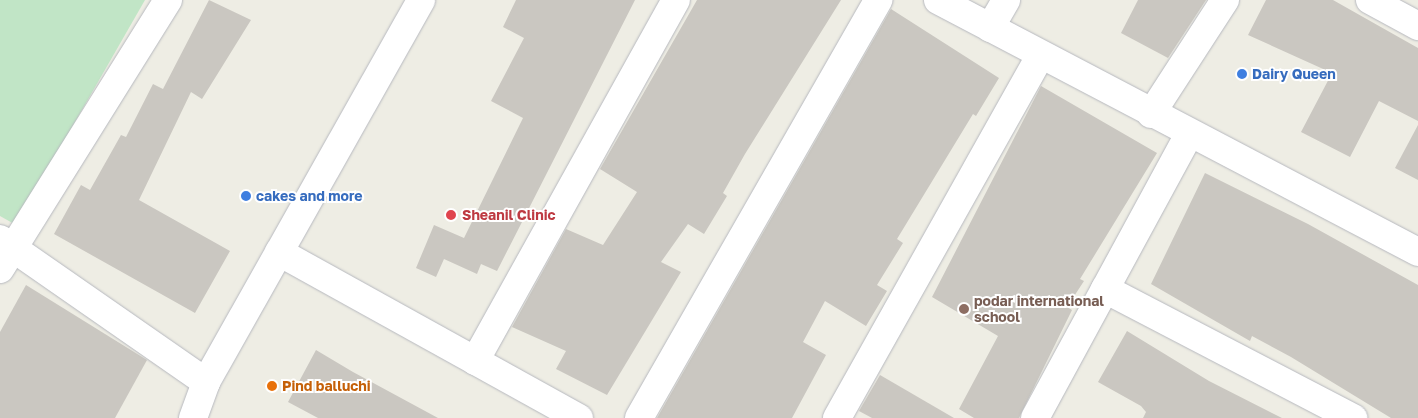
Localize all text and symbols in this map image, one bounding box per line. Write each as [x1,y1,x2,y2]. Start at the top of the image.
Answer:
place label: Dairy Queen [1252,66,1336,82]
marker: Dairy Queen [1236,68,1248,80]
place label: cakes and more [256,188,362,204]
marker: cakes and more [240,190,252,202]
place label: Sheanil Clinic [462,207,556,223]
marker: Sheanil Clinic [444,208,458,222]
place label: podar international school [974,293,1104,326]
marker: podar international school [958,303,970,315]
place label: Pind balluchi [282,378,371,394]
marker: Pind balluchi [266,380,278,392]

